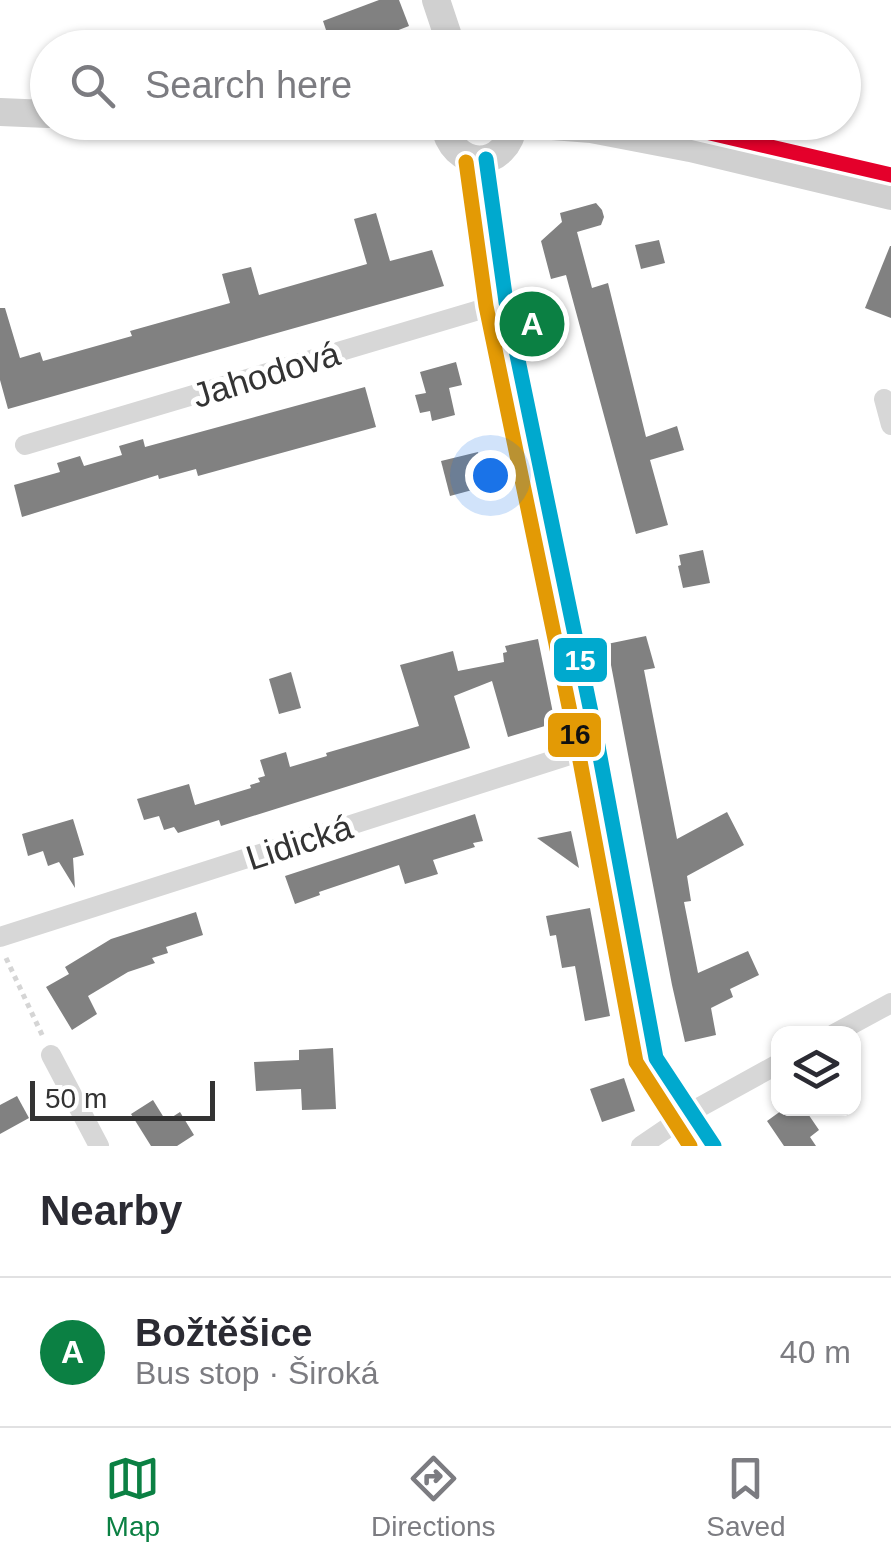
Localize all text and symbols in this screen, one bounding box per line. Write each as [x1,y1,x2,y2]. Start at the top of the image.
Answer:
search box [30,30,861,140]
icon: search [65,58,120,113]
text: Search here [145,64,352,106]
pin: A [500,286,564,362]
street label: Jahodová [188,333,345,415]
your location [465,450,516,501]
line badge: 15 [552,636,609,684]
text: 15 [564,645,596,676]
line badge: 16 [546,711,603,759]
text: 16 [559,719,591,750]
street label: Lidická [241,806,357,877]
map controls [771,1026,861,1116]
button: layers [771,1026,861,1116]
scale bar [30,1076,215,1120]
text: 50 m [45,1083,107,1114]
text: Nearby [40,1187,182,1234]
text: Božtěšice [135,1312,312,1354]
text: A [61,1334,84,1370]
text: 40 m [780,1334,851,1370]
text: Bus stop · Široká [135,1355,379,1391]
tab: Map [105,1451,160,1543]
tab: Directions [371,1451,496,1543]
tab: Saved [706,1451,786,1543]

